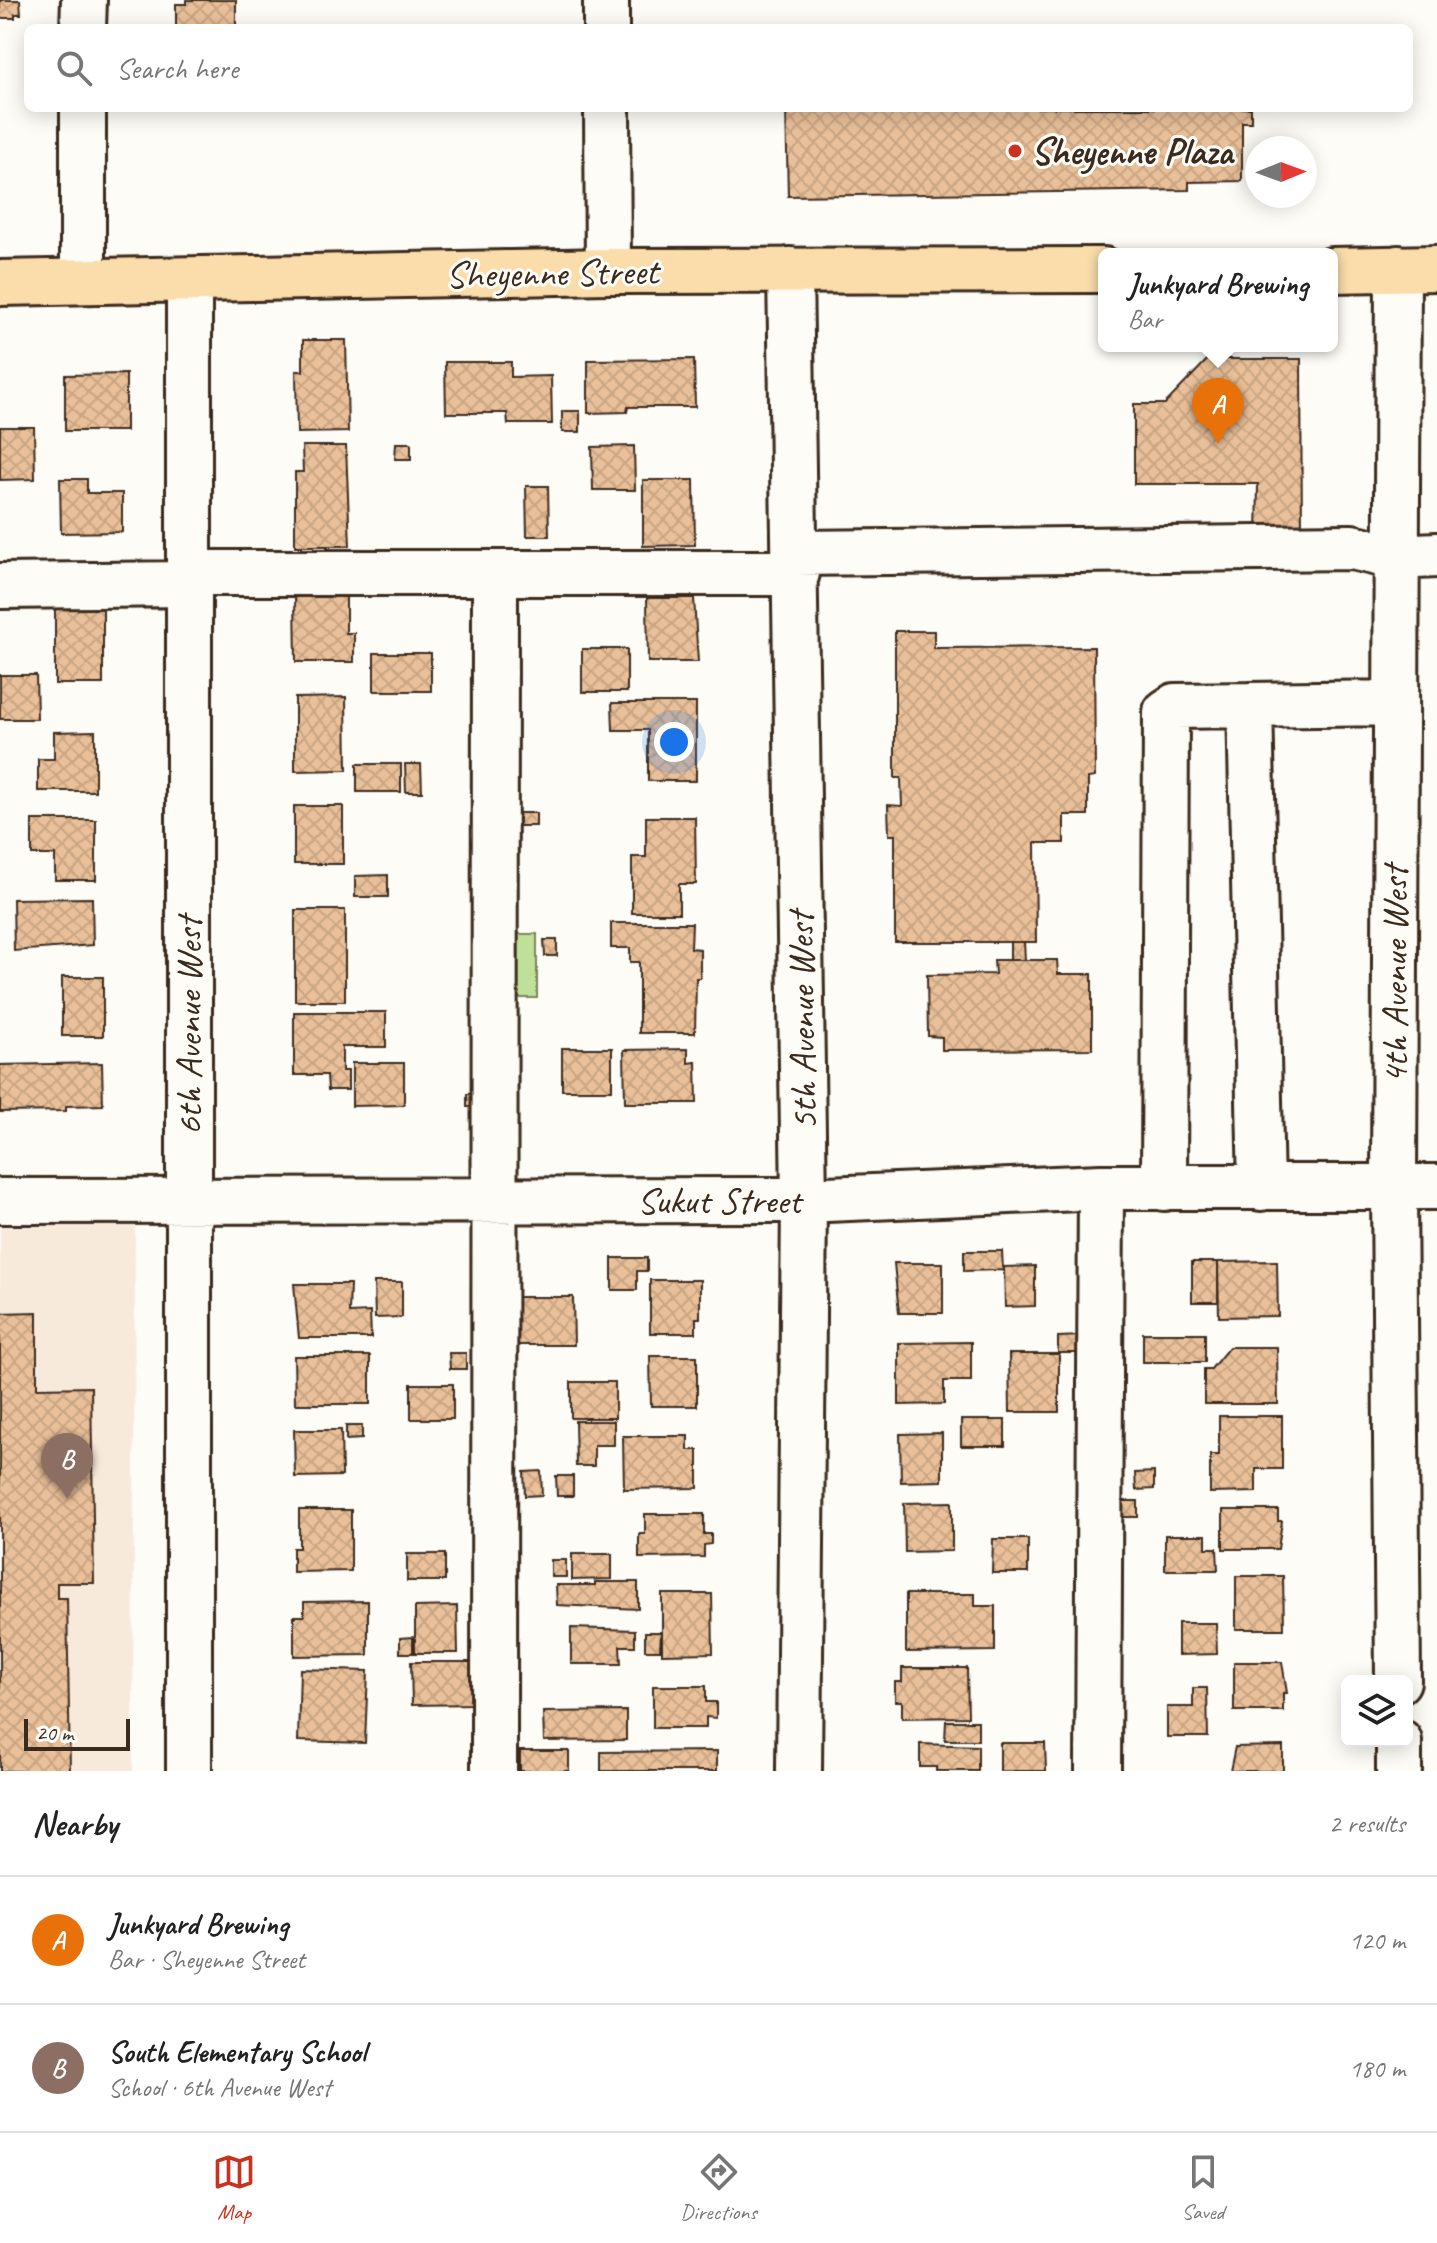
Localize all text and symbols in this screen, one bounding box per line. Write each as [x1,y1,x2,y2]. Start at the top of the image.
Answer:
search box [24,24,1413,112]
icon: search [52,46,96,90]
text: Search here [116,49,238,87]
place label: Sheyenne Plaza [1031,128,1236,175]
north arrow [1245,136,1317,208]
marker: Sheyenne Plaza [1006,142,1024,160]
street label: Sheyenne Street [445,248,662,298]
popup [1098,248,1338,352]
text: Junkyard Brewing [1128,265,1308,303]
text: Bar [1128,303,1162,336]
pin: A [1192,378,1244,444]
your location [654,722,694,762]
street label: 4th Avenue West [1371,860,1418,1084]
street label: 5th Avenue West [777,906,827,1131]
street label: 6th Avenue West [165,911,212,1135]
street label: Sukut Street [637,1177,804,1224]
pin: B [41,1433,93,1499]
map controls [1341,1675,1413,1747]
button: layers [1341,1675,1413,1747]
scale bar [24,1715,130,1751]
text: 20 m [36,1719,73,1747]
text: Nearby [32,1802,118,1845]
text: 2 results [1329,1807,1405,1840]
text: Junkyard Brewing [108,1905,288,1943]
text: A [51,1924,65,1957]
text: 120 m [1349,1924,1405,1957]
text: Bar · Sheyenne Street [108,1943,305,1976]
text: South Elementary School [108,2033,366,2071]
text: B [51,2052,65,2085]
text: 180 m [1349,2052,1405,2085]
text: School · 6th Avenue West [108,2071,331,2104]
tab: Map [212,2150,256,2226]
tab: Directions [680,2150,757,2226]
tab: Saved [1181,2150,1225,2226]

